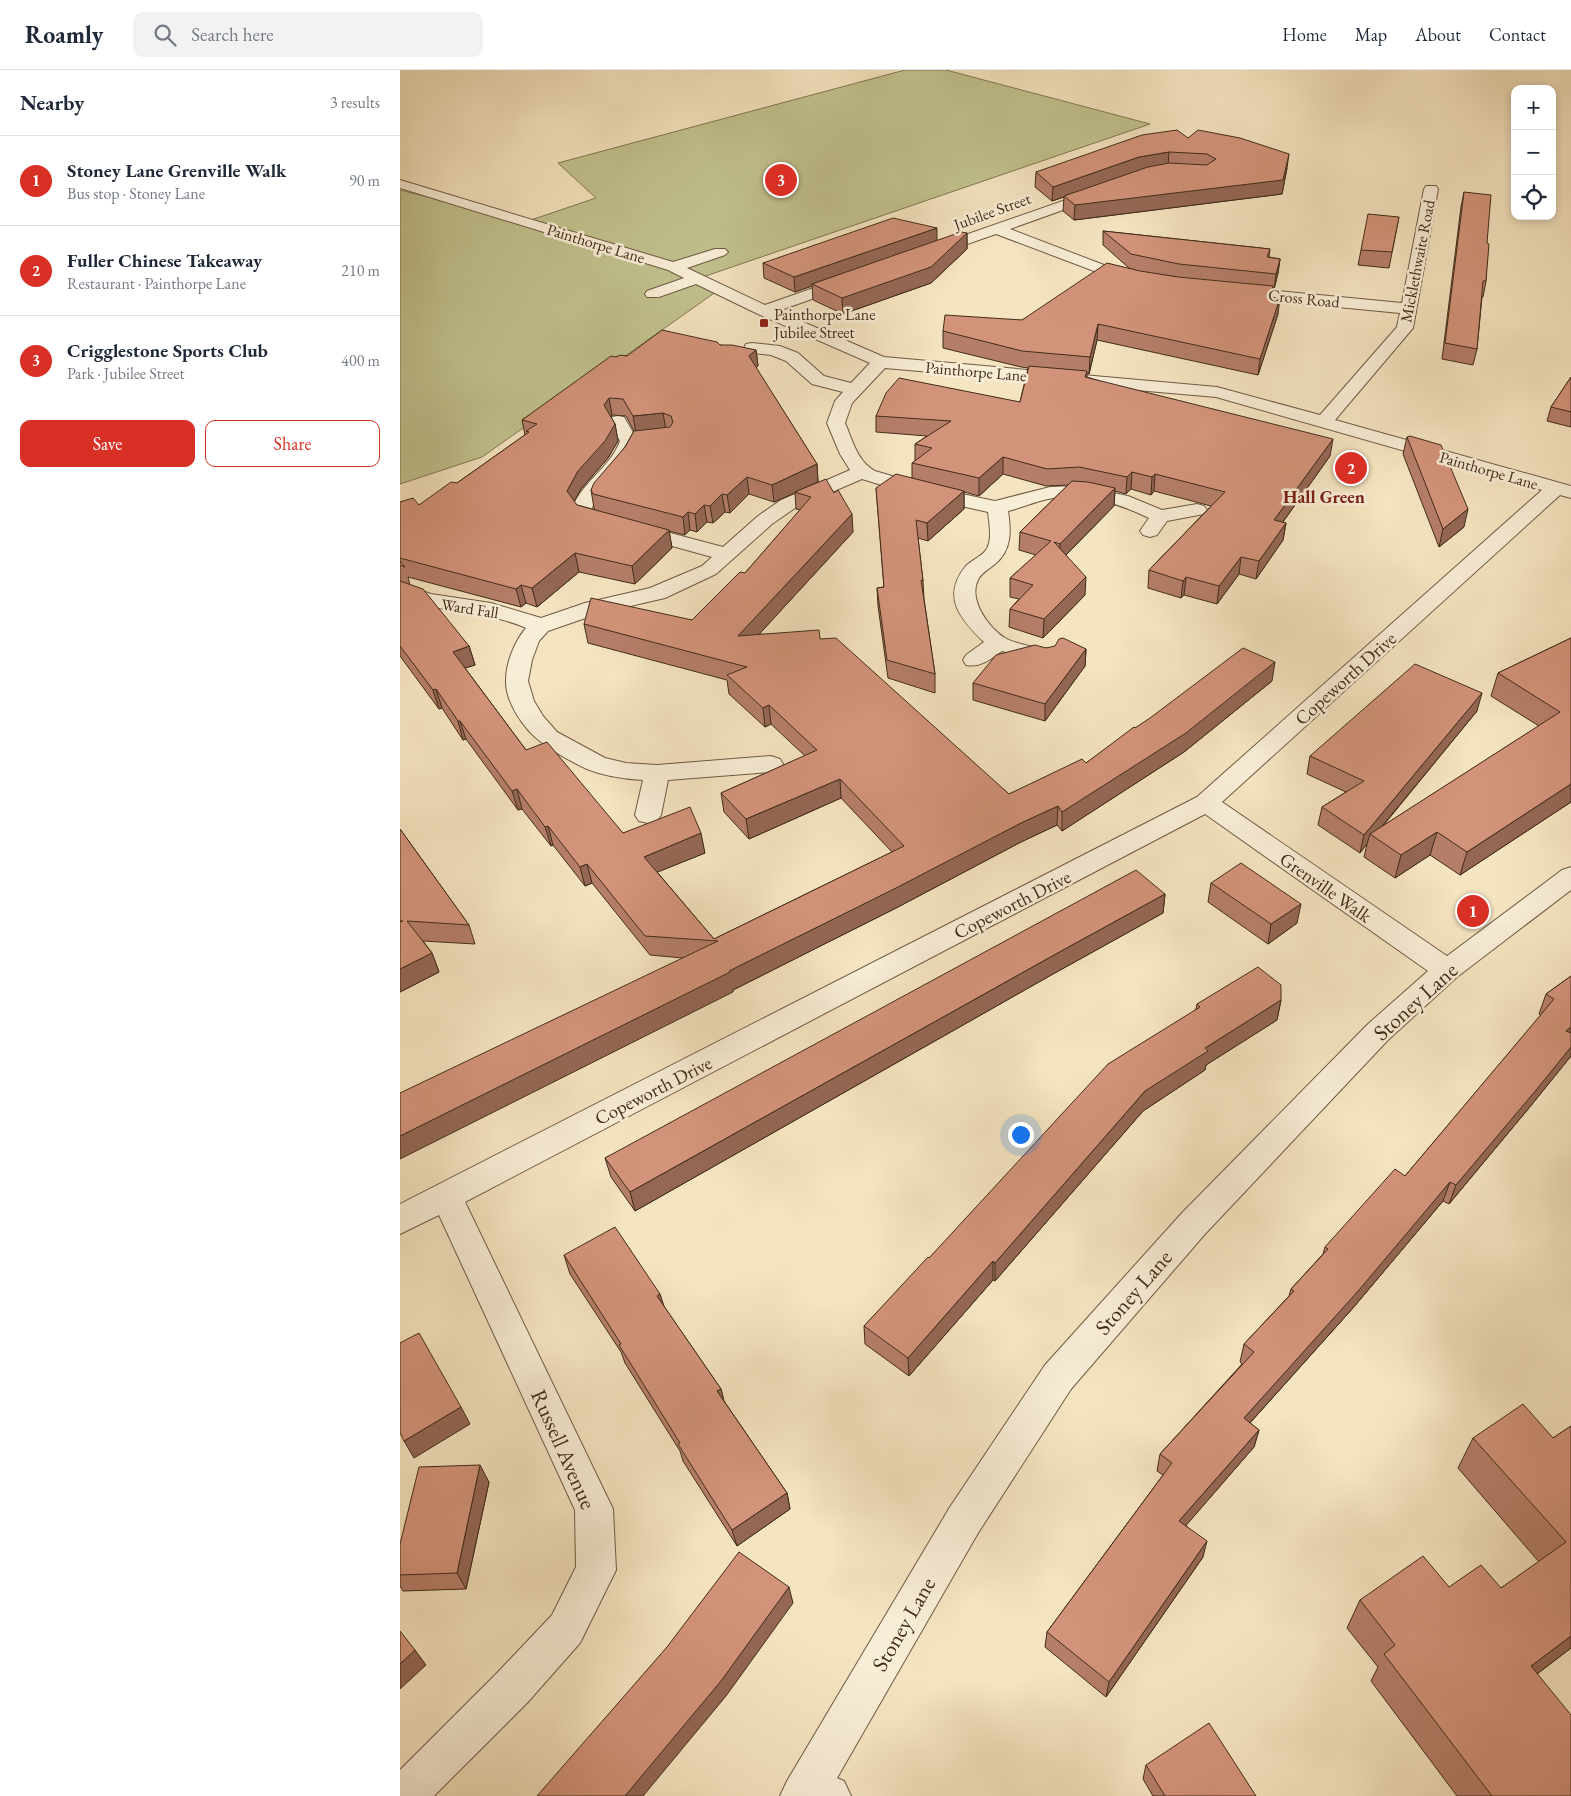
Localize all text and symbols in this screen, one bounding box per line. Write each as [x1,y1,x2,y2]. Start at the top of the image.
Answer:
search box [133,12,483,57]
text: Roamly [25,19,103,50]
icon: search [151,21,179,49]
text: Search here [191,22,274,47]
text: Home [1282,23,1327,46]
text: Map [1355,23,1387,46]
text: About [1415,23,1461,46]
text: Contact [1489,23,1546,46]
map controls [1511,85,1556,220]
button: + [1511,85,1556,130]
text: Nearby [20,89,84,116]
text: 3 results [330,92,380,113]
button: − [1511,130,1556,175]
text: Stoney Lane Grenville Walk [67,158,286,183]
pin: 3 [765,161,797,199]
text: 1 [32,170,40,191]
text: 90 m [349,170,380,191]
button: locate [1511,175,1556,220]
text: Bus stop · Stoney Lane [67,183,205,204]
street label: Jubilee Street [949,188,1034,236]
street label: Micklethwaite Road [1395,197,1440,324]
street label: Painthorpe Lane [544,219,647,268]
text: Fuller Chinese Takeaway [67,248,262,273]
text: 2 [32,260,40,281]
text: 210 m [341,260,380,281]
text: Restaurant · Painthorpe Lane [67,273,246,294]
street label: Cross Road [1267,284,1342,313]
place label: Painthorpe Lane Jubilee Street [772,304,875,343]
marker: Painthorpe Lane Jubilee Street [758,317,770,329]
text: Crigglestone Sports Club [67,338,268,363]
text: 3 [32,350,40,371]
text: 400 m [341,350,380,371]
street label: Painthorpe Lane [924,357,1027,386]
text: Park · Jubilee Street [67,363,184,384]
button: Save [20,420,195,467]
button: Share [205,420,380,467]
street label: Painthorpe Lane [1437,446,1541,495]
pin: 2 [1335,449,1367,487]
district label: Hall Green [1283,485,1365,508]
street label: Ward Fall [440,594,500,623]
street label: Copeworth Drive [1289,626,1401,731]
street label: Grenville Walk [1275,846,1378,929]
street label: Copeworth Drive [949,864,1075,945]
pin: 1 [1457,892,1489,930]
street label: Stoney Lane [1367,955,1464,1047]
street label: Copeworth Drive [590,1050,716,1131]
your location [1008,1122,1034,1148]
street label: Stoney Lane [1088,1243,1179,1341]
street label: Russell Avenue [524,1385,603,1514]
street label: Stoney Lane [865,1572,942,1677]

